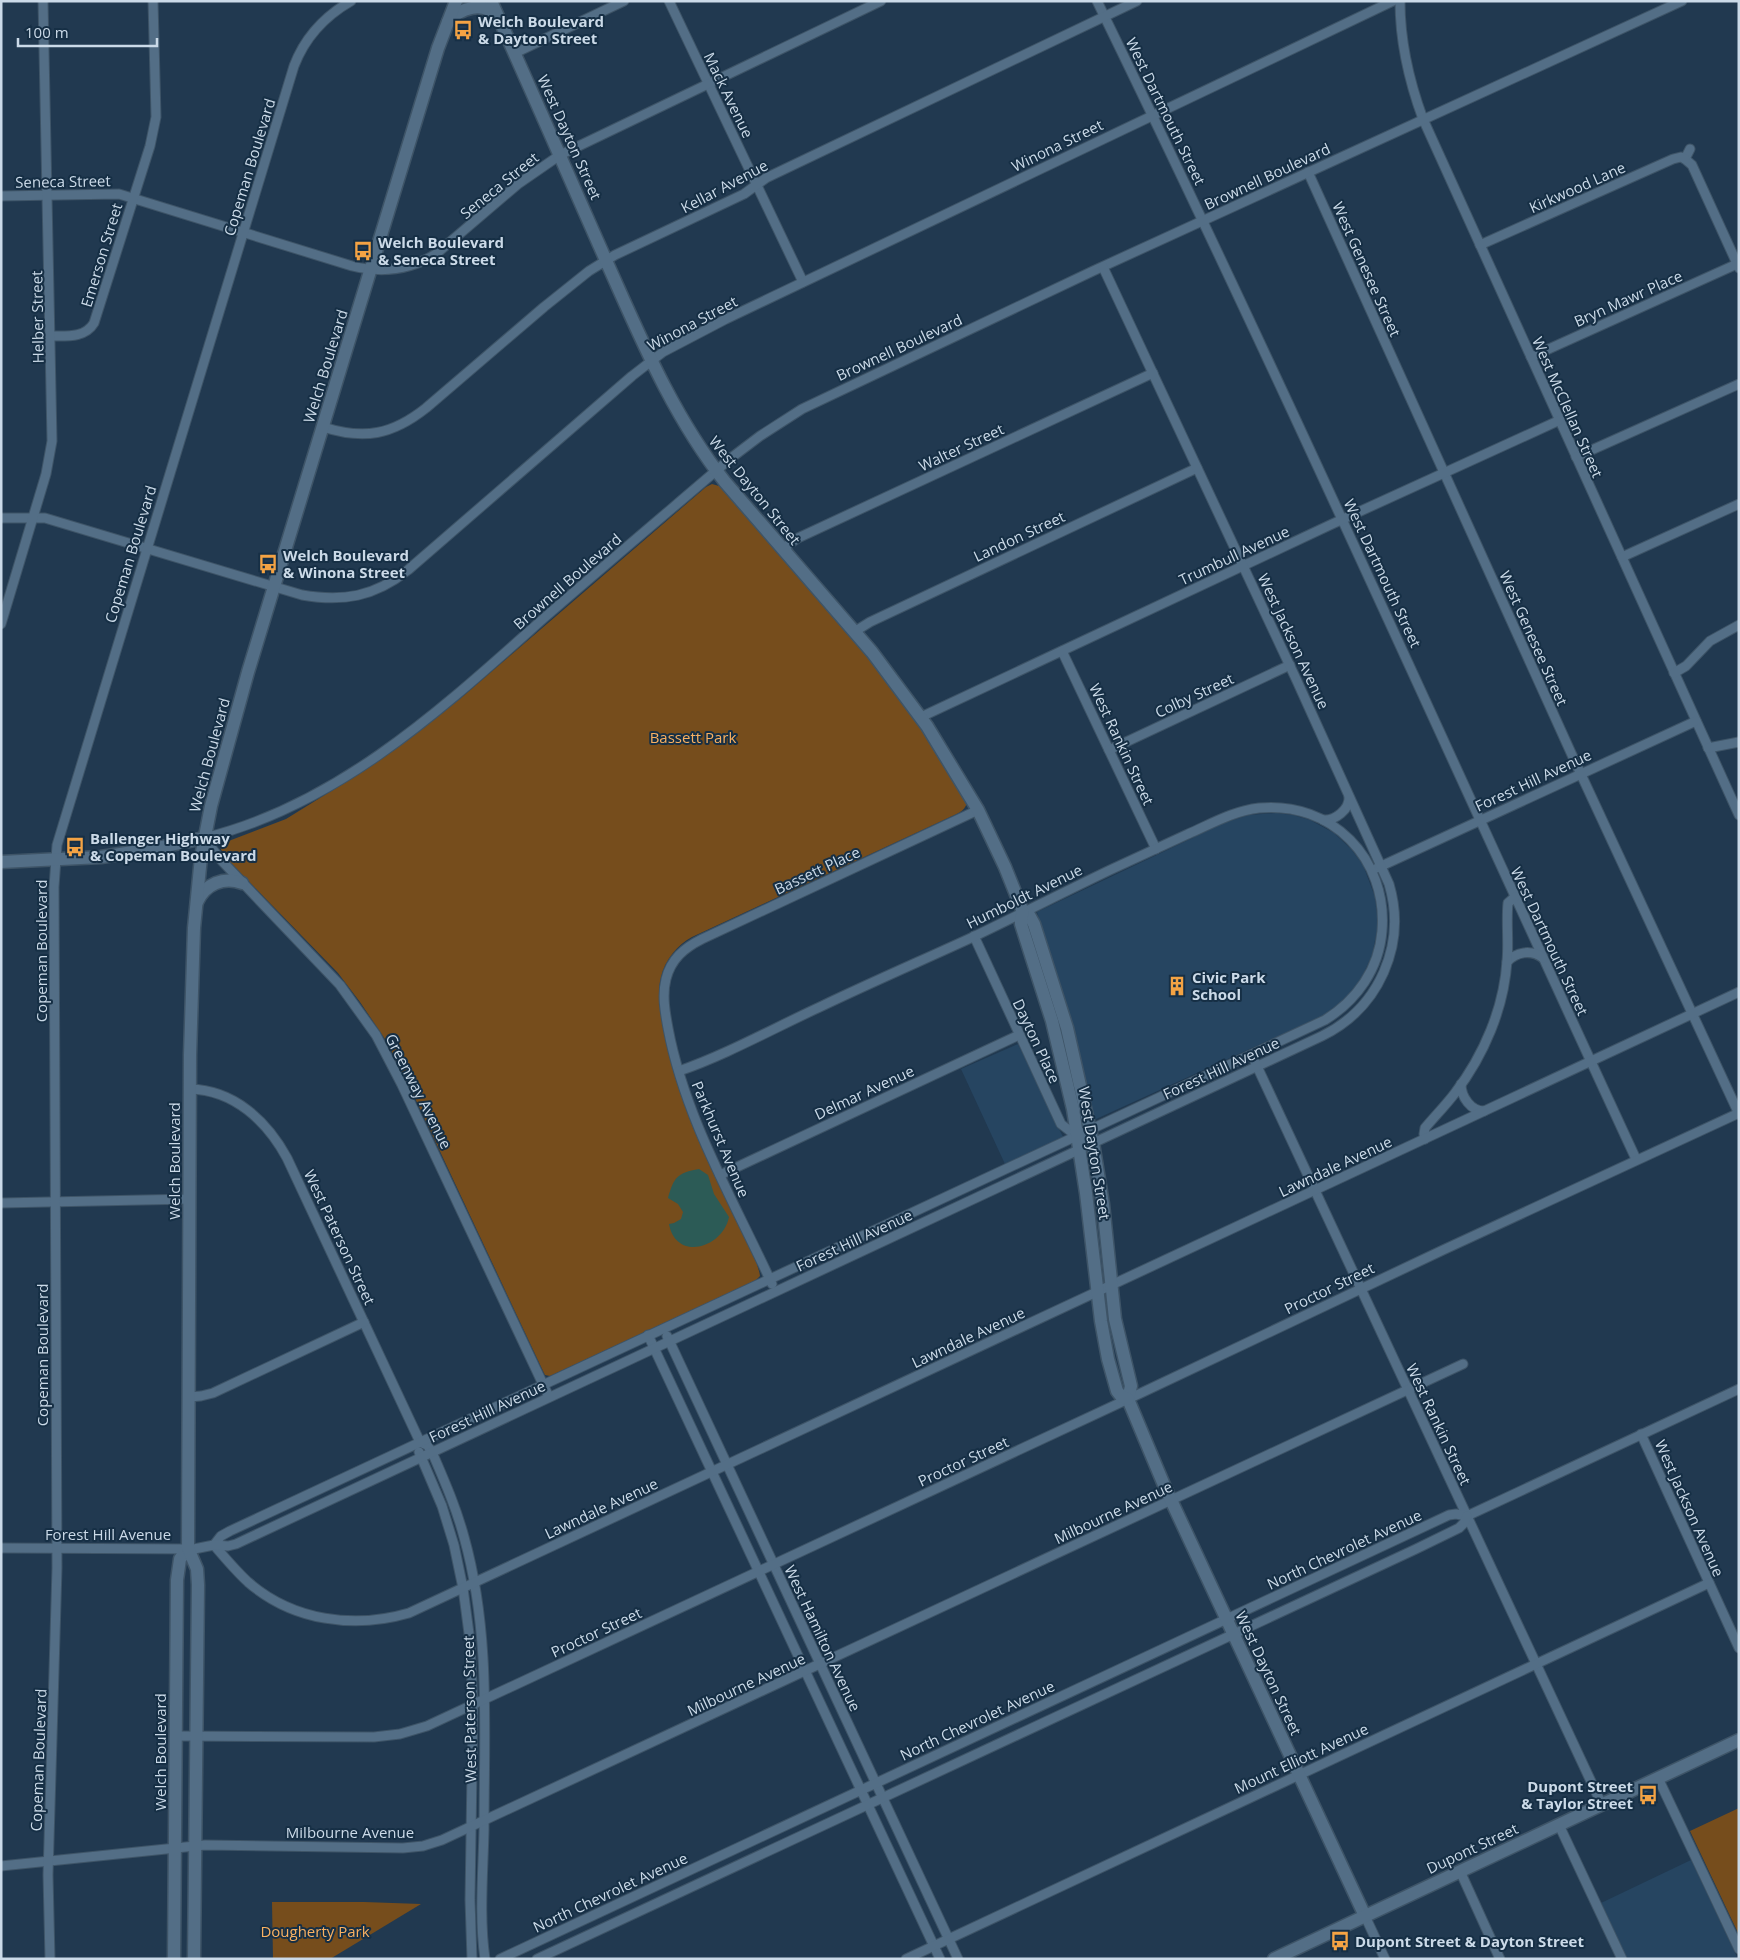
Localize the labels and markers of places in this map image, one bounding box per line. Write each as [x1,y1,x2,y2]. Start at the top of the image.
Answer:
place label: Welch Boulevard & Dayton Street [478,11,604,48]
bus stop icon: Welch Boulevard & Dayton Street [452,19,474,41]
place label: Welch Boulevard & Seneca Street [378,232,504,269]
bus stop icon: Welch Boulevard & Seneca Street [352,240,374,262]
place label: Welch Boulevard & Winona Street [283,545,409,582]
bus stop icon: Welch Boulevard & Winona Street [257,553,279,575]
place label: Ballenger Highway & Copeman Boulevard [90,828,256,865]
bus stop icon: Ballenger Highway & Copeman Boulevard [64,836,86,858]
place label: Civic Park School [1192,967,1266,1004]
building icon: Civic Park School [1166,975,1188,997]
place label: Dupont Street & Taylor Street [1521,1776,1633,1813]
bus stop icon: Dupont Street & Taylor Street [1637,1784,1659,1806]
bus stop icon: Dupont Street & Dayton Street [1329,1930,1351,1952]
place label: Dupont Street & Dayton Street [1355,1931,1584,1951]

